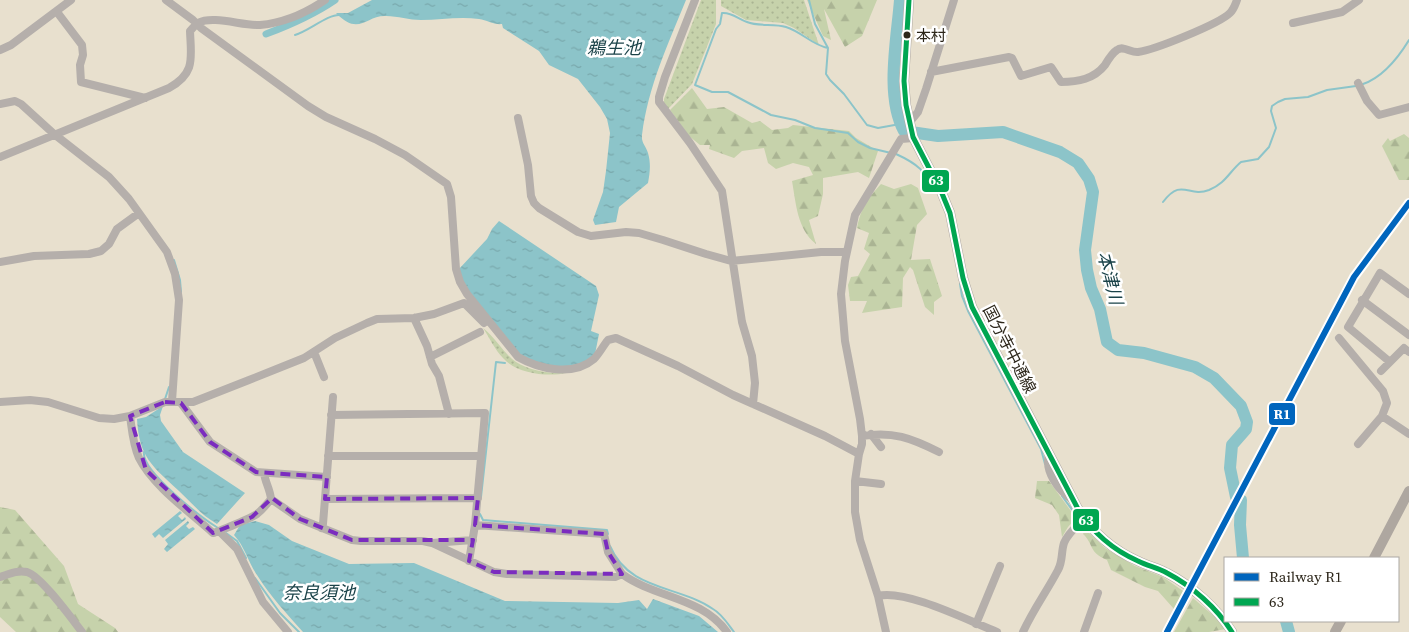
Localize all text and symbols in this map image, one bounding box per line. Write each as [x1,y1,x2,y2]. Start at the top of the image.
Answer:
place label: 本村 [916,25,946,46]
marker: 本村 [902,30,912,40]
water label: 鵜生池 [587,35,643,60]
line badge: 63 [921,169,950,193]
text: 63 [928,170,944,190]
water label: 本津川 [1092,249,1130,309]
street label: 国分寺中通線 [978,301,1042,397]
line badge: R1 [1268,402,1296,426]
text: R1 [1273,404,1291,424]
line badge: 63 [1072,508,1100,532]
text: 63 [1078,510,1094,530]
legend [1224,557,1399,622]
text: Railway R1 [1269,566,1342,587]
water label: 奈良須池 [283,580,357,605]
text: 63 [1269,591,1284,612]

